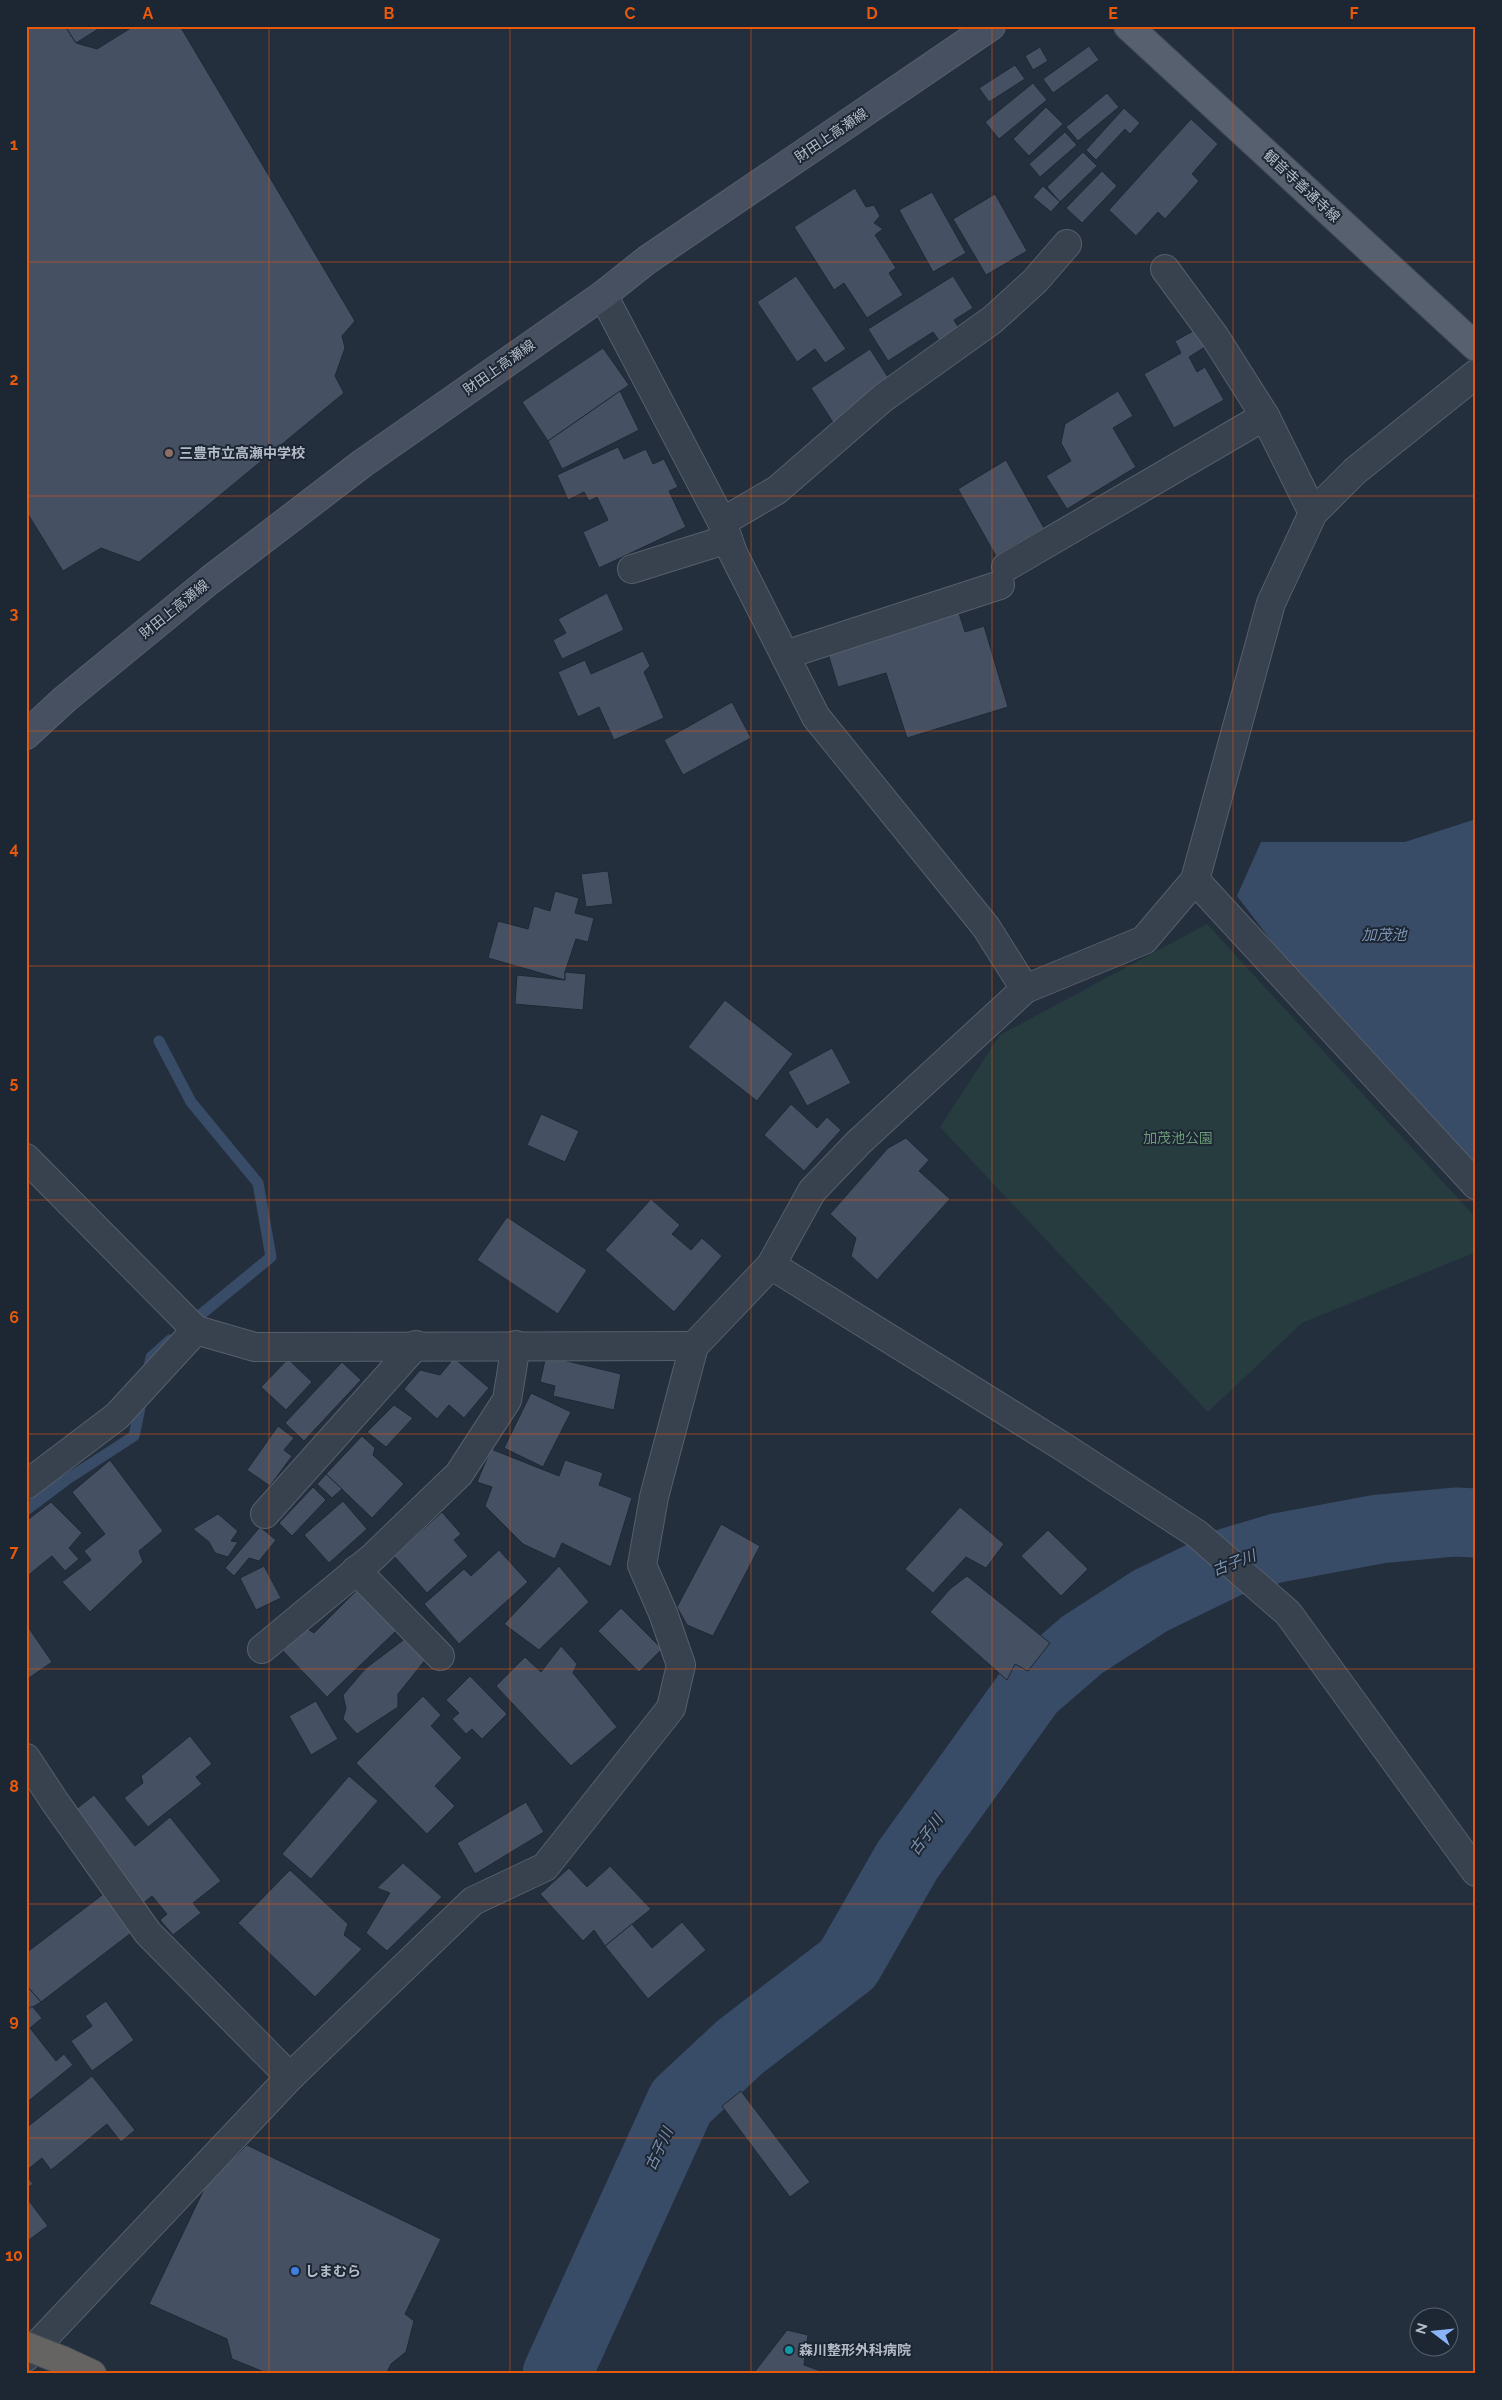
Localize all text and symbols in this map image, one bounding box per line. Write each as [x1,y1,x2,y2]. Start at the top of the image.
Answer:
text: A [143,4,154,23]
text: B [384,4,395,23]
text: C [625,4,636,23]
text: D [866,4,878,23]
text: E [1108,4,1118,23]
text: F [1349,4,1359,23]
street label: 財田上高瀬線 [792,105,870,165]
text: 1 [10,135,18,154]
street label: 観音寺善通寺線 [1261,147,1343,225]
street label: 財田上高瀬線 [460,336,538,398]
text: 2 [9,370,19,389]
place label: 三豊市立高瀬中学校 [179,445,305,461]
marker: 三豊市立高瀬中学校 [163,447,175,459]
street label: 財田上高瀬線 [136,576,212,642]
text: 3 [10,604,19,623]
text: 4 [9,839,19,858]
water label: 加茂池 [1361,926,1408,944]
text: 5 [10,1073,19,1092]
park label: 加茂池公園 [1143,1130,1213,1146]
text: 6 [9,1308,19,1327]
text: 7 [10,1542,19,1561]
water label: 古子川 [1210,1546,1260,1579]
text: 8 [9,1777,19,1796]
water label: 古子川 [905,1810,948,1858]
text: 9 [9,2011,19,2030]
water label: 古子川 [641,2123,678,2173]
text: 10 [5,2246,23,2265]
place label: しまむら [305,2263,361,2279]
marker: しまむら [289,2265,301,2277]
north arrow [1410,2308,1460,2358]
text: N [1412,2321,1431,2336]
place label: 森川整形外科病院 [799,2342,911,2358]
marker: 森川整形外科病院 [783,2344,795,2356]

